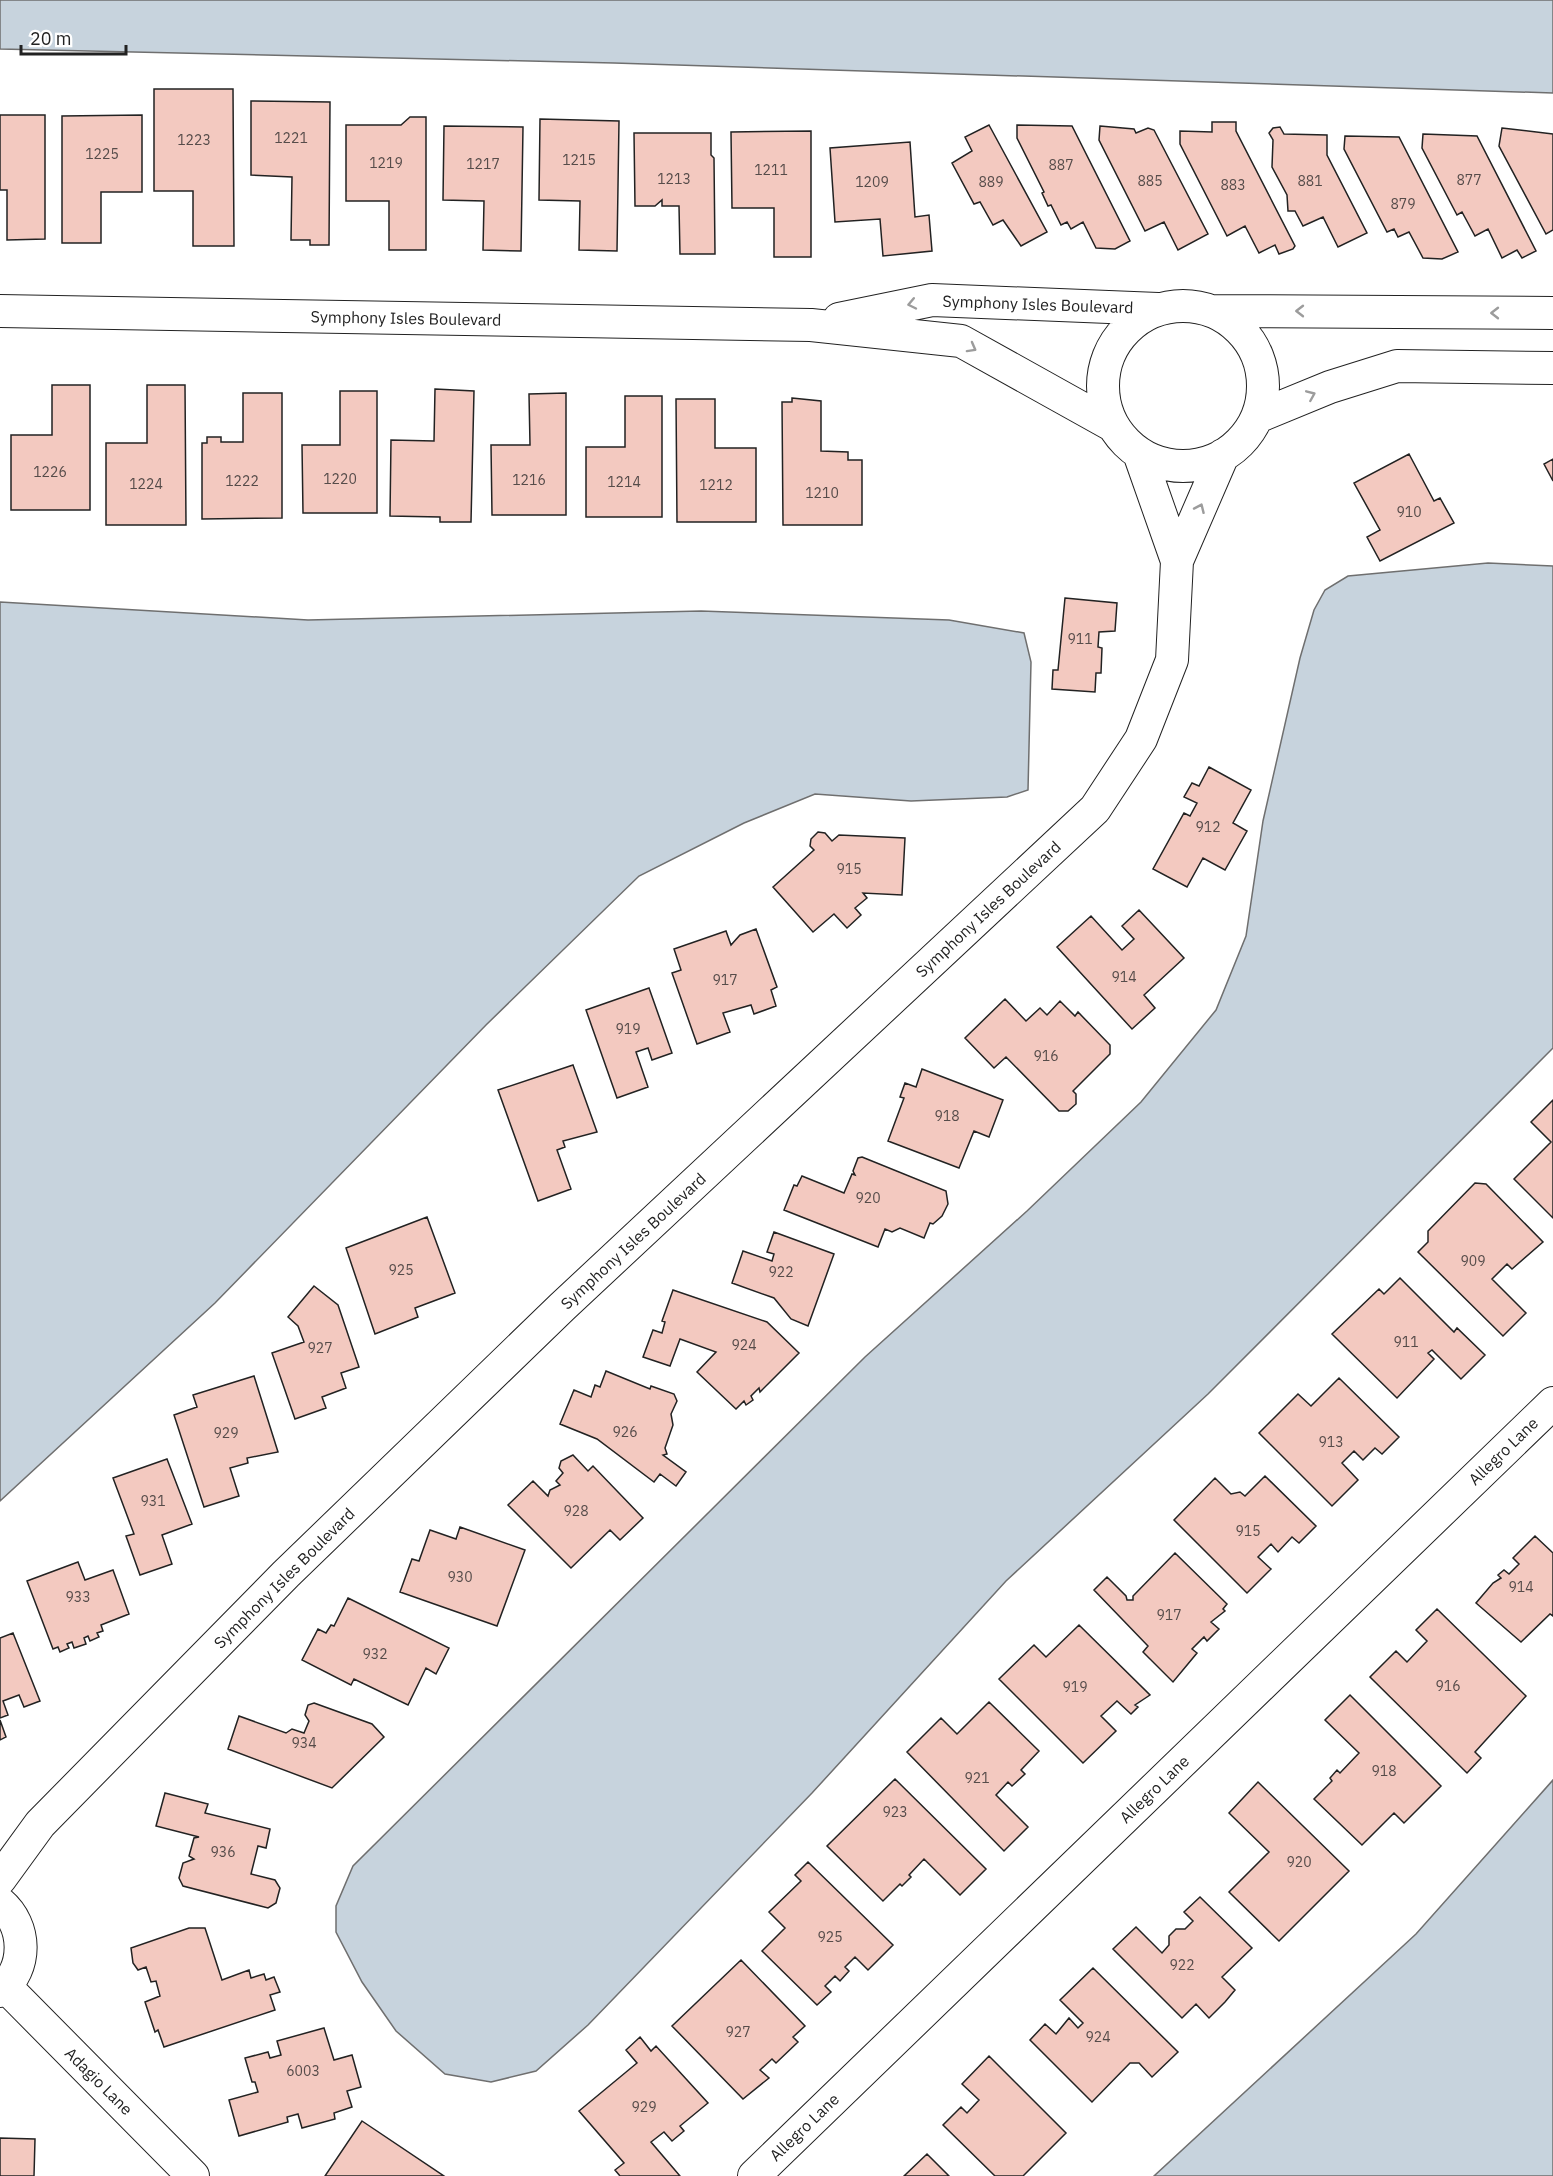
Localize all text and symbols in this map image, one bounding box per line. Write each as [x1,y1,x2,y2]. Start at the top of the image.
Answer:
scale bar [21,18,126,56]
text: 20 m [30,27,72,50]
house number: 1221 [274,129,308,147]
house number: 1223 [177,131,211,149]
house number: 1225 [85,145,119,163]
house number: 1215 [562,151,596,169]
house number: 1219 [369,154,403,172]
house number: 1217 [466,155,500,173]
house number: 887 [1048,156,1074,174]
house number: 1211 [754,161,788,179]
house number: 1213 [657,170,691,188]
house number: 877 [1456,171,1482,189]
house number: 885 [1137,172,1163,190]
house number: 881 [1297,172,1323,190]
house number: 1209 [855,173,889,191]
house number: 889 [978,173,1004,191]
house number: 883 [1220,176,1246,194]
house number: 879 [1390,195,1416,213]
street label: Symphony Isles Boulevard [942,291,1134,317]
one-way arrow [907,297,917,310]
one-way arrow [1295,305,1304,318]
street label: Symphony Isles Boulevard [310,306,502,330]
one-way arrow [1490,307,1499,319]
one-way arrow [966,341,976,352]
one-way arrow [1305,390,1316,402]
house number: 1226 [33,463,67,481]
house number: 1220 [323,470,357,488]
house number: 1216 [512,471,546,489]
house number: 1222 [225,472,259,490]
house number: 1214 [607,473,641,491]
house number: 1224 [129,475,163,493]
house number: 1212 [699,476,733,494]
house number: 1210 [805,484,839,502]
house number: 910 [1396,503,1422,521]
one-way arrow [1193,504,1205,515]
house number: 911 [1067,630,1093,648]
house number: 912 [1195,818,1221,836]
street label: Symphony Isles Boulevard [911,837,1065,981]
house number: 915 [836,860,862,878]
house number: 914 [1111,968,1137,986]
house number: 917 [712,971,738,989]
house number: 919 [615,1020,641,1038]
house number: 916 [1033,1047,1059,1065]
house number: 918 [934,1107,960,1125]
street label: Symphony Isles Boulevard [556,1169,710,1313]
house number: 920 [855,1189,881,1207]
house number: 909 [1460,1252,1486,1270]
house number: 925 [388,1261,414,1279]
house number: 922 [768,1263,794,1281]
house number: 911 [1393,1333,1419,1351]
house number: 924 [731,1336,757,1354]
house number: 927 [307,1339,333,1357]
street label: Allegro Lane [1464,1413,1542,1489]
house number: 926 [612,1423,638,1441]
house number: 929 [213,1424,239,1442]
house number: 913 [1318,1433,1344,1451]
house number: 931 [140,1492,166,1510]
house number: 928 [563,1502,589,1520]
street label: Symphony Isles Boulevard [209,1503,359,1653]
house number: 915 [1235,1522,1261,1540]
house number: 930 [447,1568,473,1586]
house number: 914 [1508,1578,1534,1596]
house number: 933 [65,1588,91,1606]
house number: 917 [1156,1606,1182,1624]
house number: 932 [362,1645,388,1663]
house number: 916 [1435,1677,1461,1695]
house number: 919 [1062,1678,1088,1696]
house number: 934 [291,1734,317,1752]
street label: Allegro Lane [1115,1751,1193,1827]
house number: 918 [1371,1762,1397,1780]
house number: 921 [964,1769,990,1787]
house number: 923 [882,1803,908,1821]
house number: 936 [210,1843,236,1861]
house number: 920 [1286,1853,1312,1871]
house number: 925 [817,1928,843,1946]
house number: 922 [1169,1956,1195,1974]
house number: 927 [725,2023,751,2041]
house number: 924 [1085,2028,1111,2046]
street label: Adagio Lane [61,2043,137,2119]
house number: 6003 [286,2062,320,2080]
street label: Allegro Lane [765,2089,843,2165]
house number: 929 [631,2098,657,2116]

